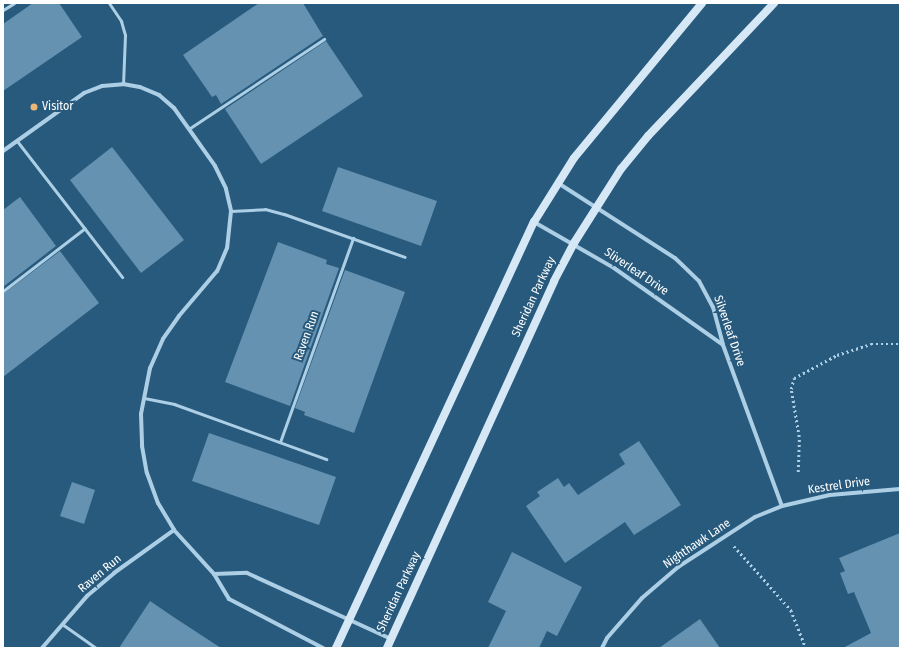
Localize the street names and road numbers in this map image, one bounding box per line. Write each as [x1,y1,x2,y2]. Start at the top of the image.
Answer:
street label: Sliverleaf Drive [601,245,671,299]
street label: Sheridan Parkway [509,255,559,339]
street label: Silverleaf Drive [710,294,748,368]
street label: Raven Run [291,309,323,363]
street label: Kestrel Drive [807,475,871,497]
street label: Nighthawk Lane [661,516,733,572]
street label: Sheridan Parkway [374,550,424,634]
street label: Raven Run [76,552,124,596]

